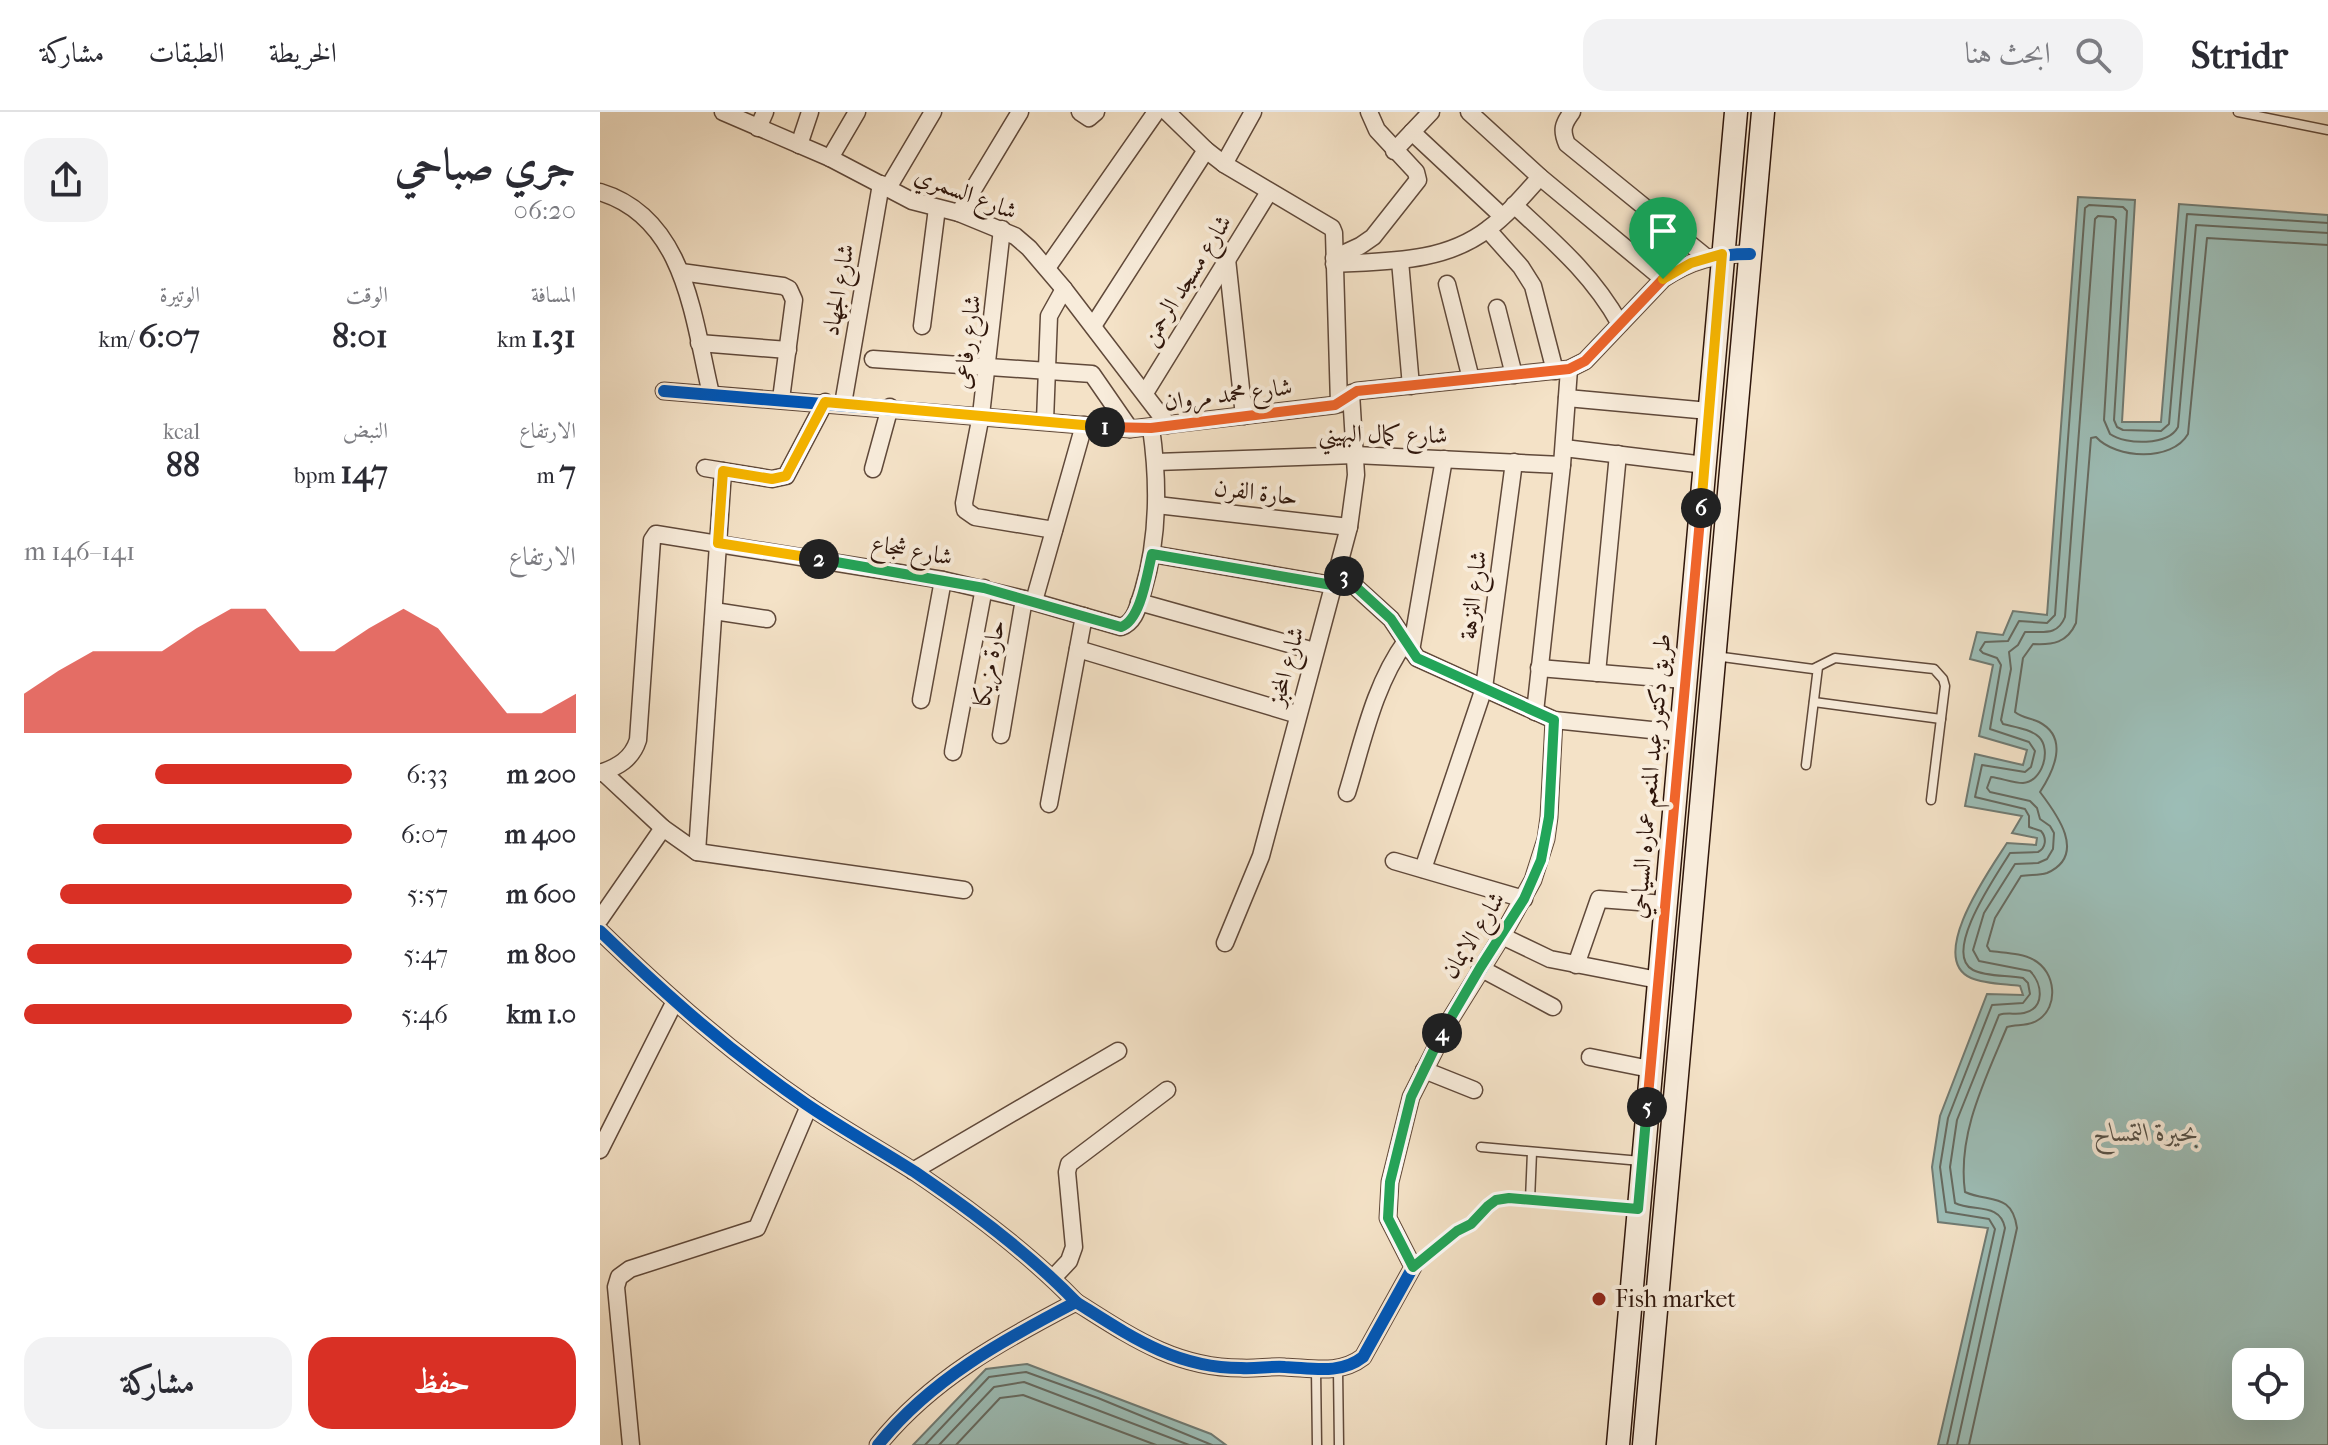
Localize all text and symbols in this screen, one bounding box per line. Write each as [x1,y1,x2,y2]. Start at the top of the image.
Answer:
search box [1583,19,2143,91]
icon: search [2071,33,2115,77]
text: Stridr [2191,33,2288,78]
text: مشاركة [40,36,104,69]
text: الطبقات [148,36,225,69]
text: الخريطة [269,36,337,69]
text: ابحث هنا [1964,36,2051,71]
button: share [24,138,108,222]
text: جري صباحي [395,139,576,190]
street label: شارع السمري [909,161,1021,231]
text: 06:20 [514,195,576,226]
pin [1629,197,1697,279]
icon: arrive [1641,209,1685,253]
street label: شارع مسجد الرحمن [1135,210,1242,354]
street label: شارع الجهاد [816,242,866,339]
text: الوتيرة [159,282,200,308]
text: الوقت [346,282,388,308]
text: المسافة [531,282,576,308]
street label: شارع رفاعى [947,293,993,391]
text: 6:07 [138,316,200,356]
text: 8:01 [332,316,388,356]
text: 1.31 [531,316,576,356]
text: /km [98,327,138,353]
text: km [497,327,531,353]
street label: شارع محمد مروان [1162,372,1294,422]
pin: 1 [1085,407,1125,447]
text: 1 [1101,414,1109,440]
text: النبض [343,418,388,444]
text: الارتفاع [519,418,576,444]
text: kcal [163,419,200,445]
street label: شارع كمال البهيني [1318,419,1448,457]
text: 88 [166,445,200,485]
text: 147 [340,452,388,492]
text: 7 [560,452,576,492]
text: bpm [294,463,340,489]
text: m [537,463,560,489]
street label: حارة الفرن [1212,473,1299,512]
pin: 6 [1681,488,1721,528]
text: 6 [1695,495,1707,521]
street label: شارع شجاع [868,529,955,577]
text: 141–146 m [24,536,135,567]
pin: 2 [799,539,839,579]
text: الارتفاع [509,541,576,572]
text: 2 [813,546,825,572]
street label: شارع النزهة [1454,549,1498,642]
pin: 3 [1324,556,1364,596]
text: 3 [1339,563,1349,589]
street label: حارة مزيكا [968,618,1013,709]
street label: شارع المخبز [1261,624,1316,713]
street label: طريق دكتور عبد المنعم عماره السياحي [1624,632,1684,920]
text: 6:33 [406,759,448,790]
text: 200 m [507,759,576,790]
text: 6:07 [401,819,448,850]
text: 400 m [505,819,576,850]
text: 5:57 [407,879,448,910]
text: 600 m [506,879,576,910]
street label: شارع الايمان [1435,886,1516,987]
text: 5:47 [403,939,448,970]
text: 800 m [507,939,576,970]
text: 5:46 [401,999,448,1030]
text: 1.0 km [507,999,576,1030]
pin: 4 [1422,1013,1462,1053]
text: 4 [1436,1020,1449,1046]
pin: 5 [1627,1087,1667,1127]
text: 5 [1642,1094,1652,1120]
water label: بحيرة التمساح [2093,1117,2199,1156]
place label: Fish market [1615,1285,1736,1313]
marker: Fish market [1590,1290,1608,1308]
button: مشاركة [24,1337,292,1429]
button: حفظ [308,1337,576,1429]
map controls [2232,1348,2304,1420]
button: locate [2232,1348,2304,1420]

